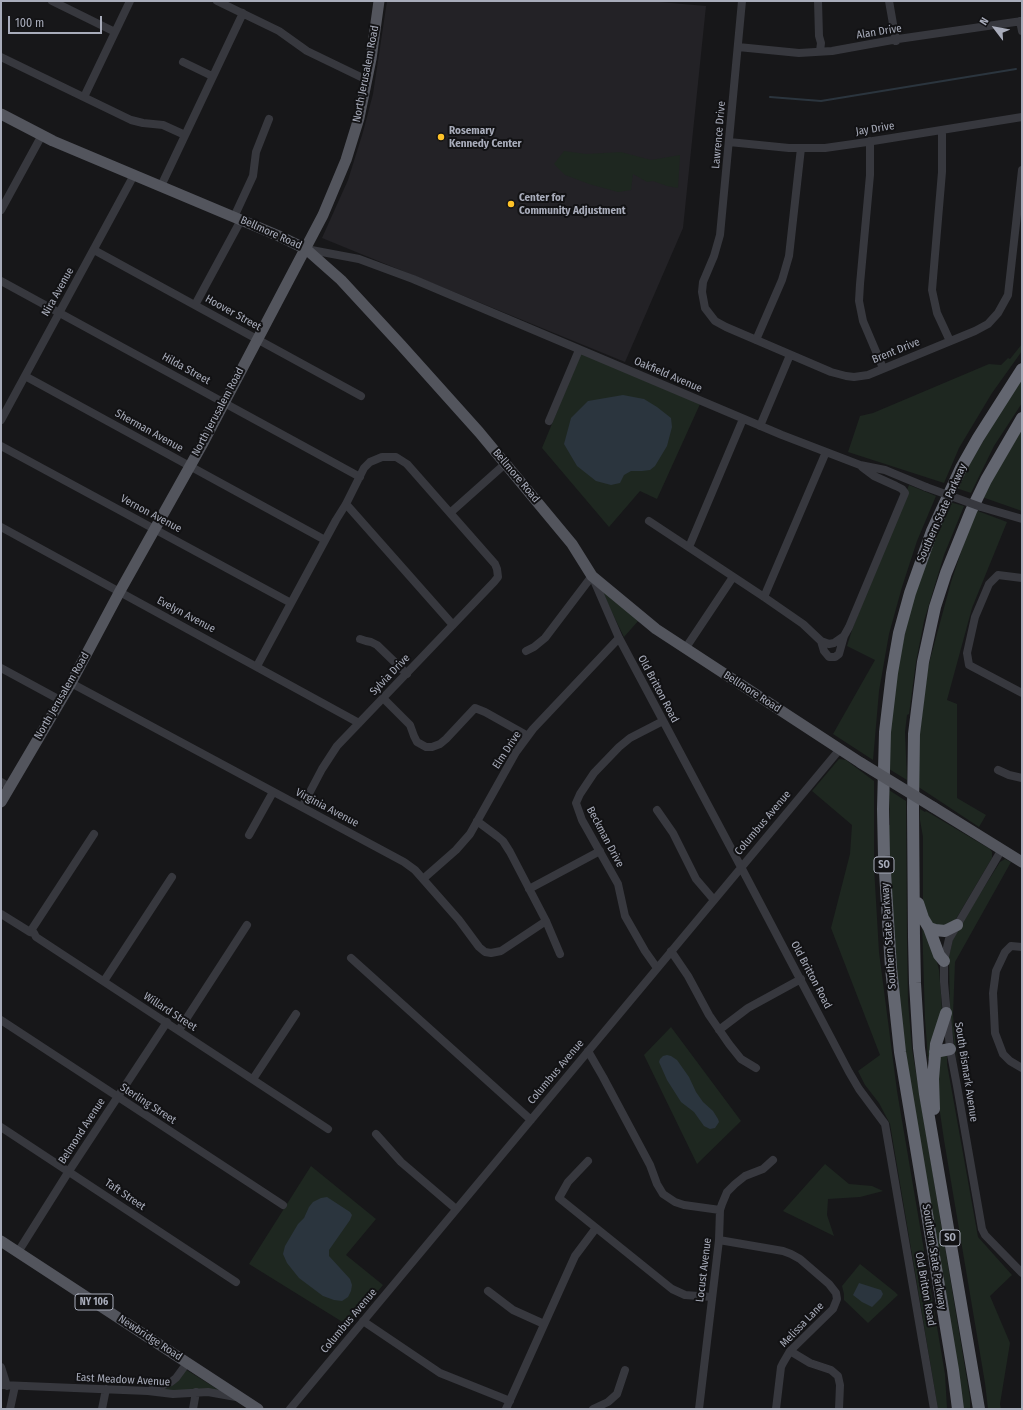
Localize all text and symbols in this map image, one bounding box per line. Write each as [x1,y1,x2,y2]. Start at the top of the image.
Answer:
scale bar [10,8,104,34]
north arrow [975,8,1015,48]
text: N [977,15,992,28]
text: 100 m [15,16,44,30]
street label: Alan Drive [855,22,903,42]
street label: North Jerusalem Road [350,24,382,124]
street label: Lawrence Drive [709,101,729,169]
street label: Jay Drive [855,119,895,139]
place label: Rosemary Kennedy Center [449,124,522,150]
marker: Rosemary Kennedy Center [436,132,446,142]
place label: Center for Community Adjustment [519,191,626,217]
marker: Center for Community Adjustment [506,199,516,209]
street label: Bellmore Road [238,214,304,252]
street label: Nira Avenue [39,265,77,319]
street label: Hoover Street [203,292,263,334]
street label: Brent Drive [870,335,922,367]
street label: Hilda Street [160,350,212,388]
street label: Oakfield Avenue [632,355,704,395]
street label: North Jerusalem Road [189,365,247,459]
street label: Sherman Avenue [113,407,185,455]
street label: Bellmore Road [490,447,542,505]
street label: Southern State Parkway [914,462,970,564]
street label: Vernon Avenue [118,492,184,536]
street label: Evelyn Avenue [154,594,218,636]
street label: North Jerusalem Road [32,650,92,742]
street label: Sylvia Drive [367,652,413,698]
street label: Old Britton Road [635,653,681,725]
street label: Bellmore Road [721,669,783,715]
street label: Elm Drive [490,729,524,771]
street label: Virginia Avenue [293,786,361,830]
street label: Columbus Avenue [732,788,794,858]
street label: Beckman Drive [583,804,627,870]
road number: SO [874,857,894,873]
street label: Southern State Parkway [879,882,899,990]
street label: Old Britton Road [788,939,834,1011]
street label: Willard Street [141,990,199,1034]
street label: South Bismark Avenue [952,1021,980,1123]
street label: Columbus Avenue [525,1037,587,1107]
street label: Sterling Street [117,1081,179,1127]
street label: Belmond Avenue [56,1096,108,1166]
street label: Taft Street [102,1177,148,1213]
street label: Southern State Parkway [919,1203,949,1311]
road number: SO [940,1230,960,1246]
street label: Locust Avenue [694,1237,714,1303]
street label: Old Britton Road [912,1251,938,1327]
street label: Columbus Avenue [318,1286,380,1356]
road number: NY 106 [75,1294,113,1310]
street label: Melissa Lane [777,1300,827,1350]
street label: Newbridge Road [116,1312,184,1364]
street label: East Meadow Avenue [76,1371,170,1389]

